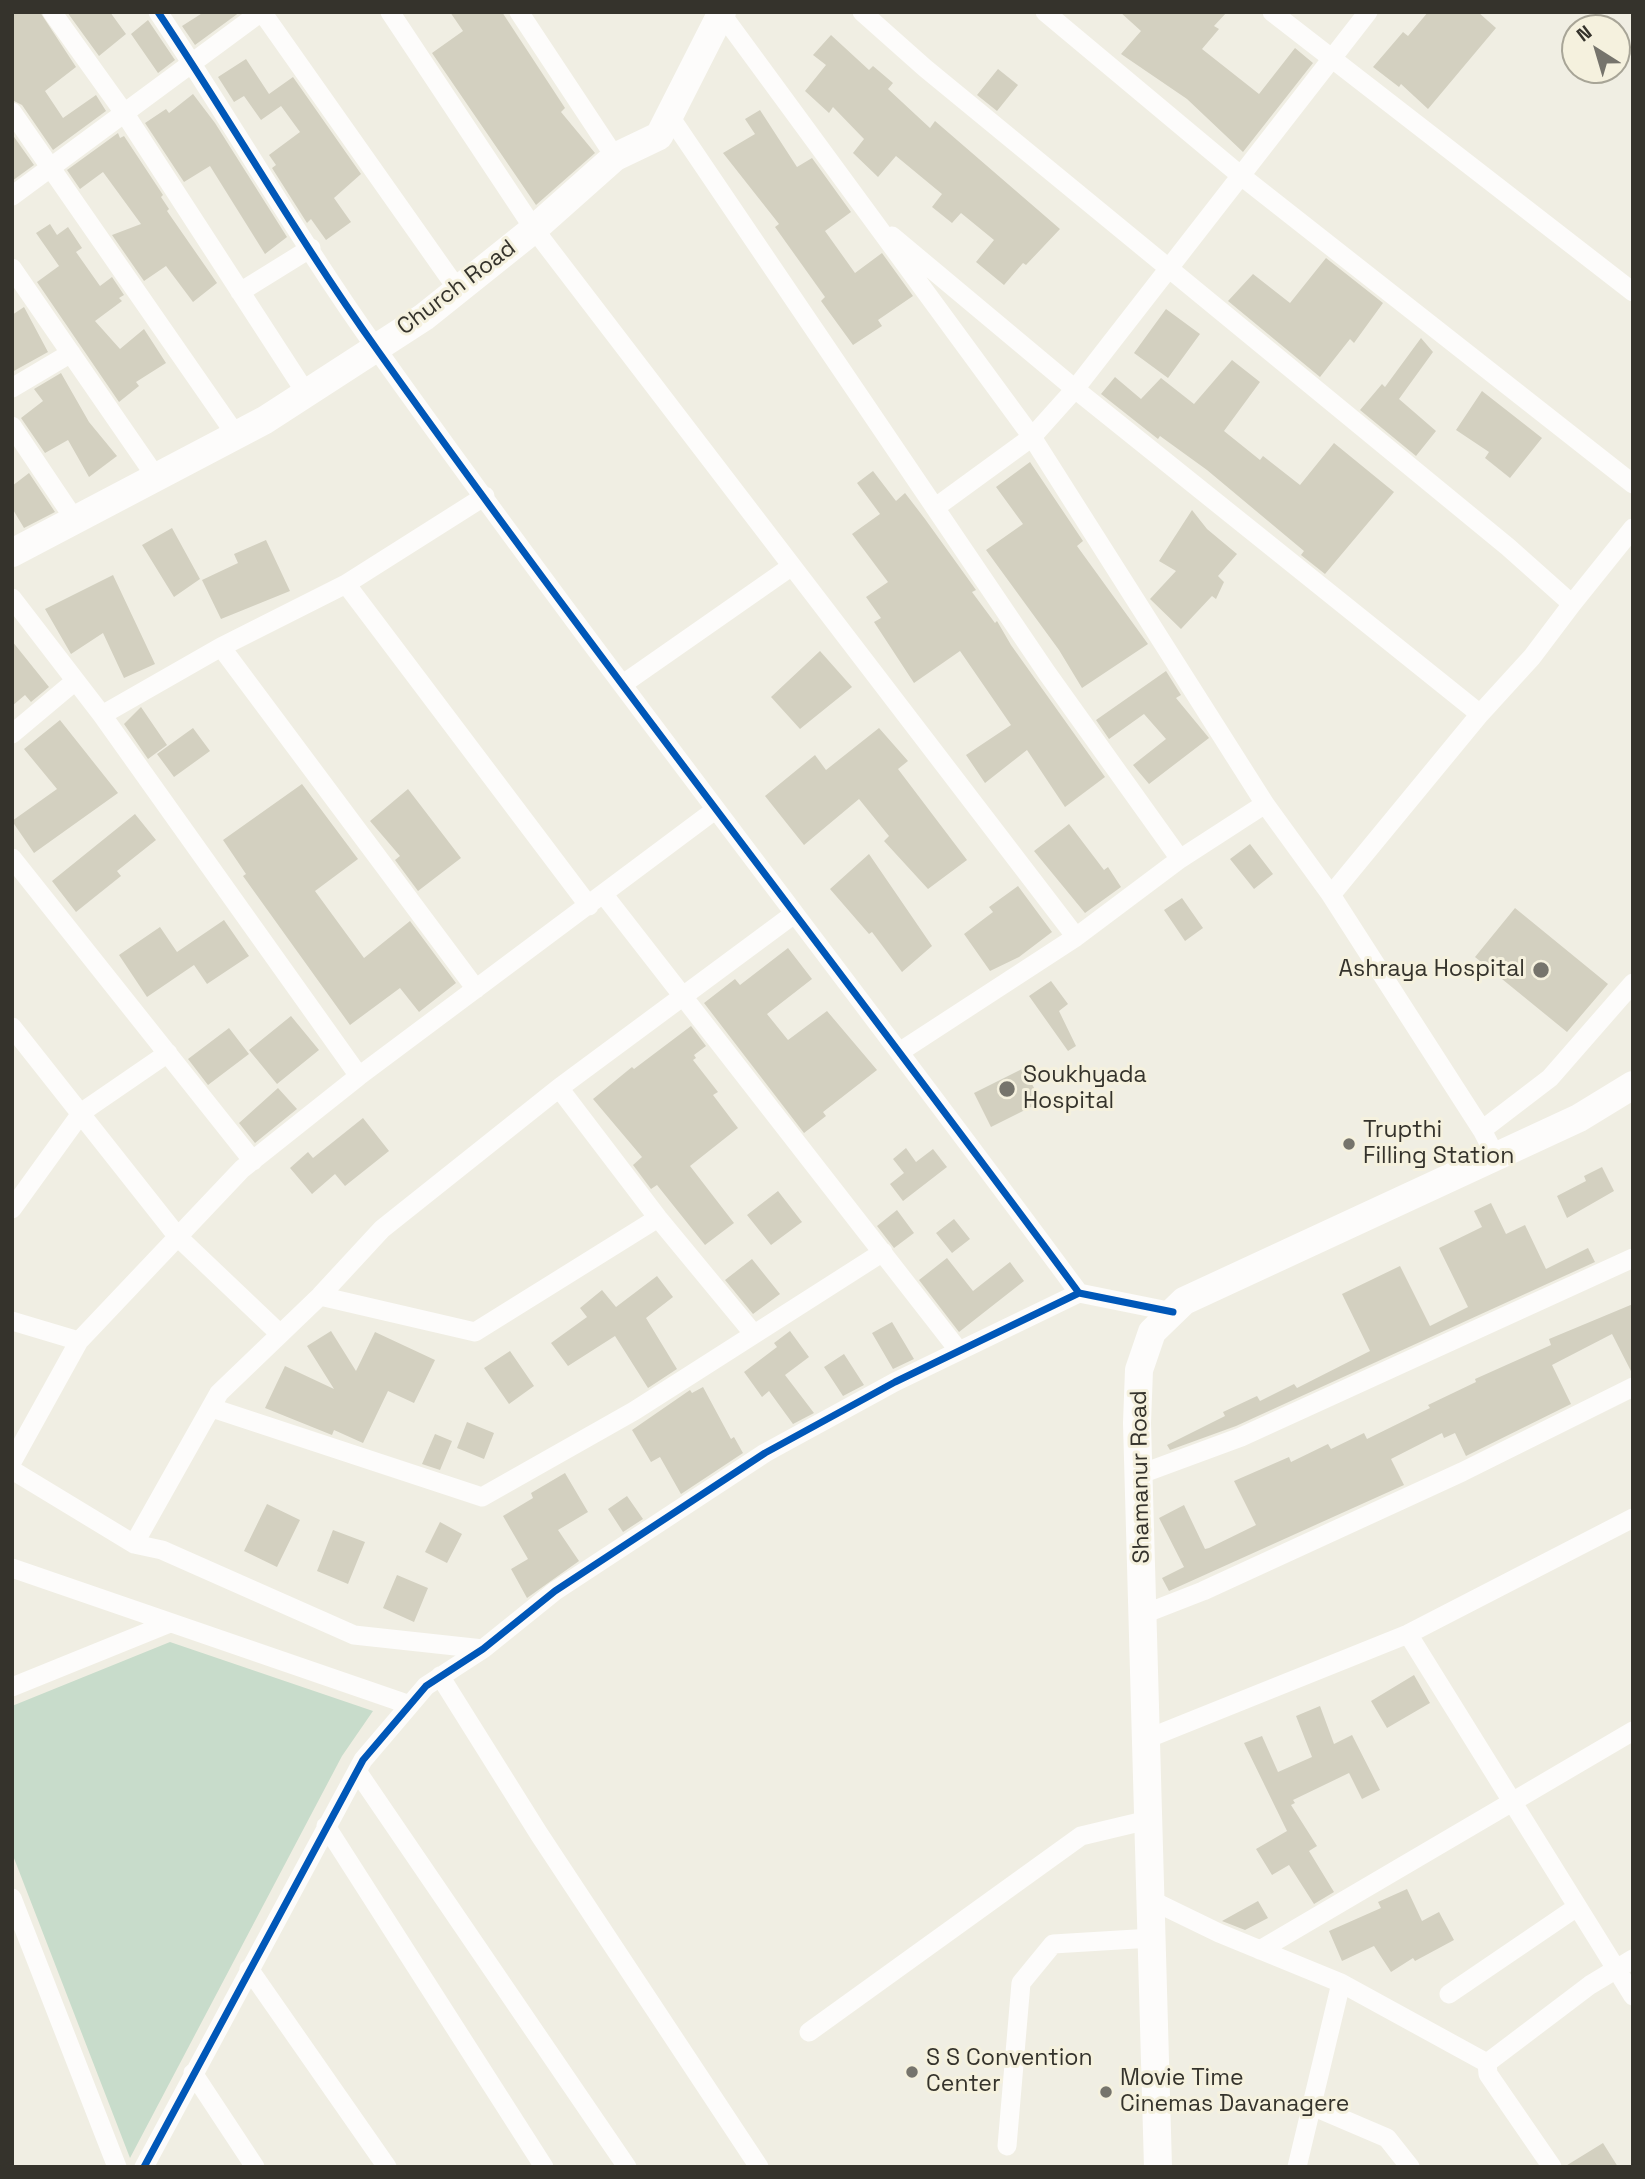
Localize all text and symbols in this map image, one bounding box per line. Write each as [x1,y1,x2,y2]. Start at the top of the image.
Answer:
north arrow [1561,14,1631,84]
text: N [1572,20,1597,47]
street label: Church Road [392,234,522,342]
place label: Ashraya Hospital [1339,956,1525,984]
marker: Ashraya Hospital [1531,960,1551,980]
place label: Soukhyada Hospital [1023,1062,1147,1116]
marker: Soukhyada Hospital [997,1079,1017,1099]
place label: Trupthi Filling Station [1363,1117,1514,1171]
marker: Trupthi Filling Station [1341,1136,1357,1152]
street label: Shamanur Road [1126,1390,1156,1564]
place label: S S Convention Center [926,2045,1093,2099]
marker: S S Convention Center [904,2064,920,2080]
place label: Movie Time Cinemas Davanagere [1120,2065,1349,2119]
marker: Movie Time Cinemas Davanagere [1098,2084,1114,2100]

